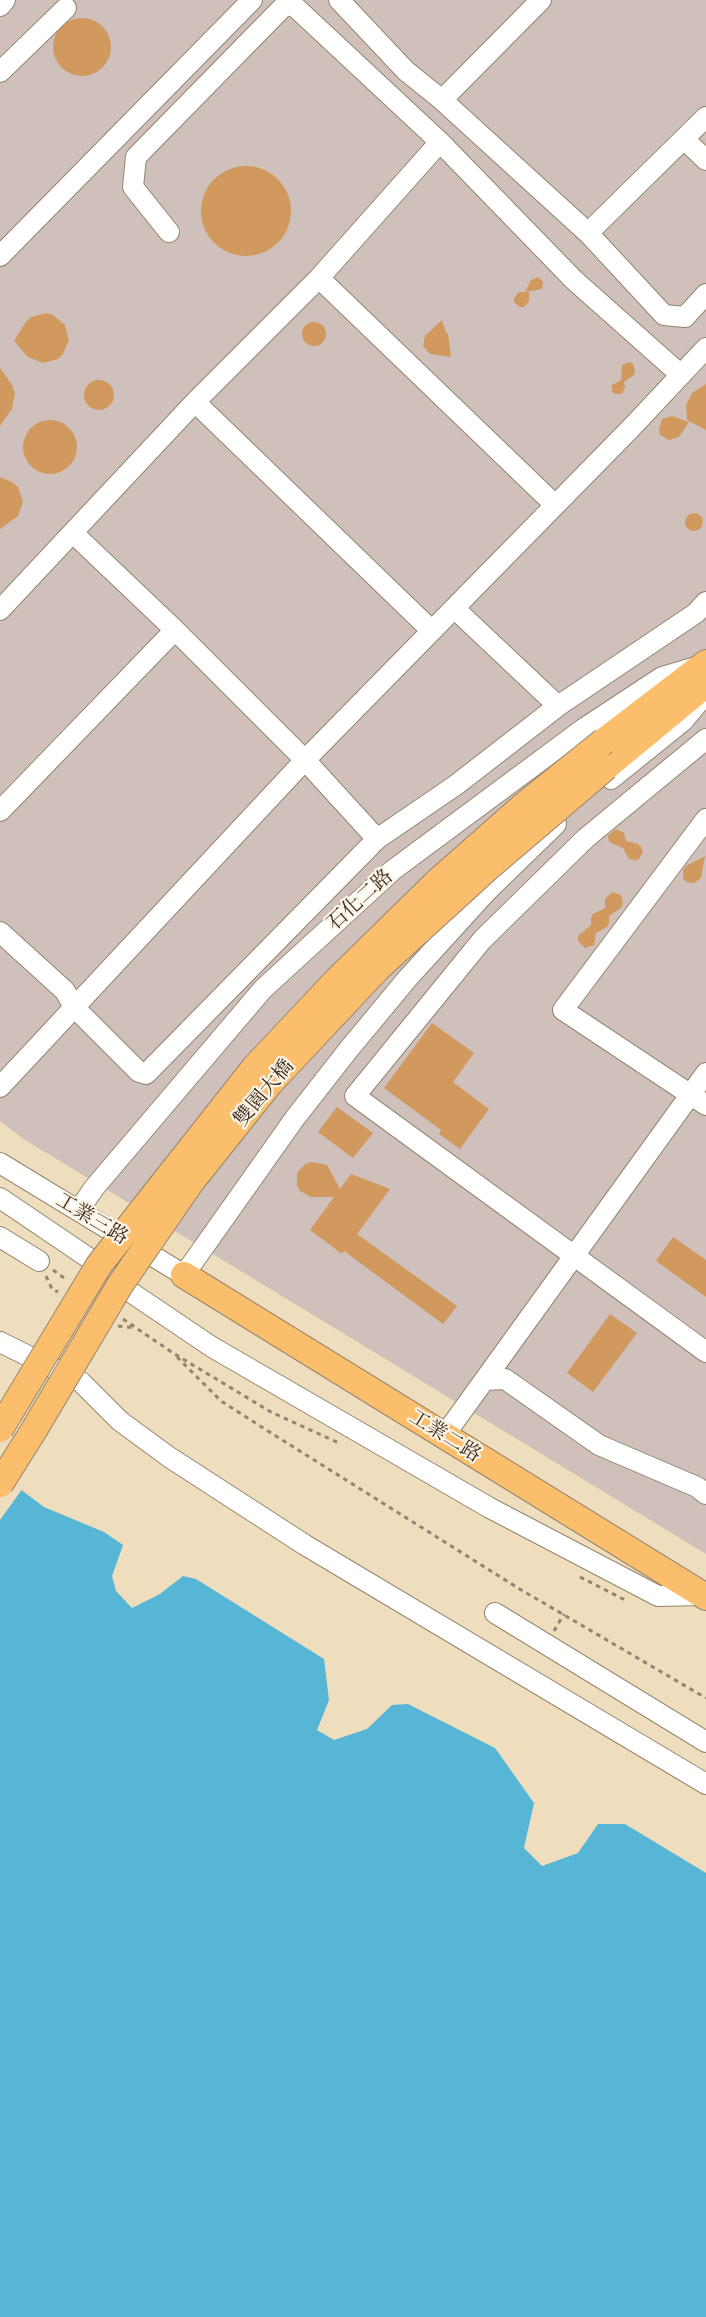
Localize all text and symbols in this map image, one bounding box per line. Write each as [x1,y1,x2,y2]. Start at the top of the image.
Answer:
street label: 石化二路 [322,864,398,936]
street label: 雙園大橋 [229,1055,299,1131]
street label: 工業三路 [52,1188,132,1250]
street label: 工業二路 [405,1405,485,1467]

